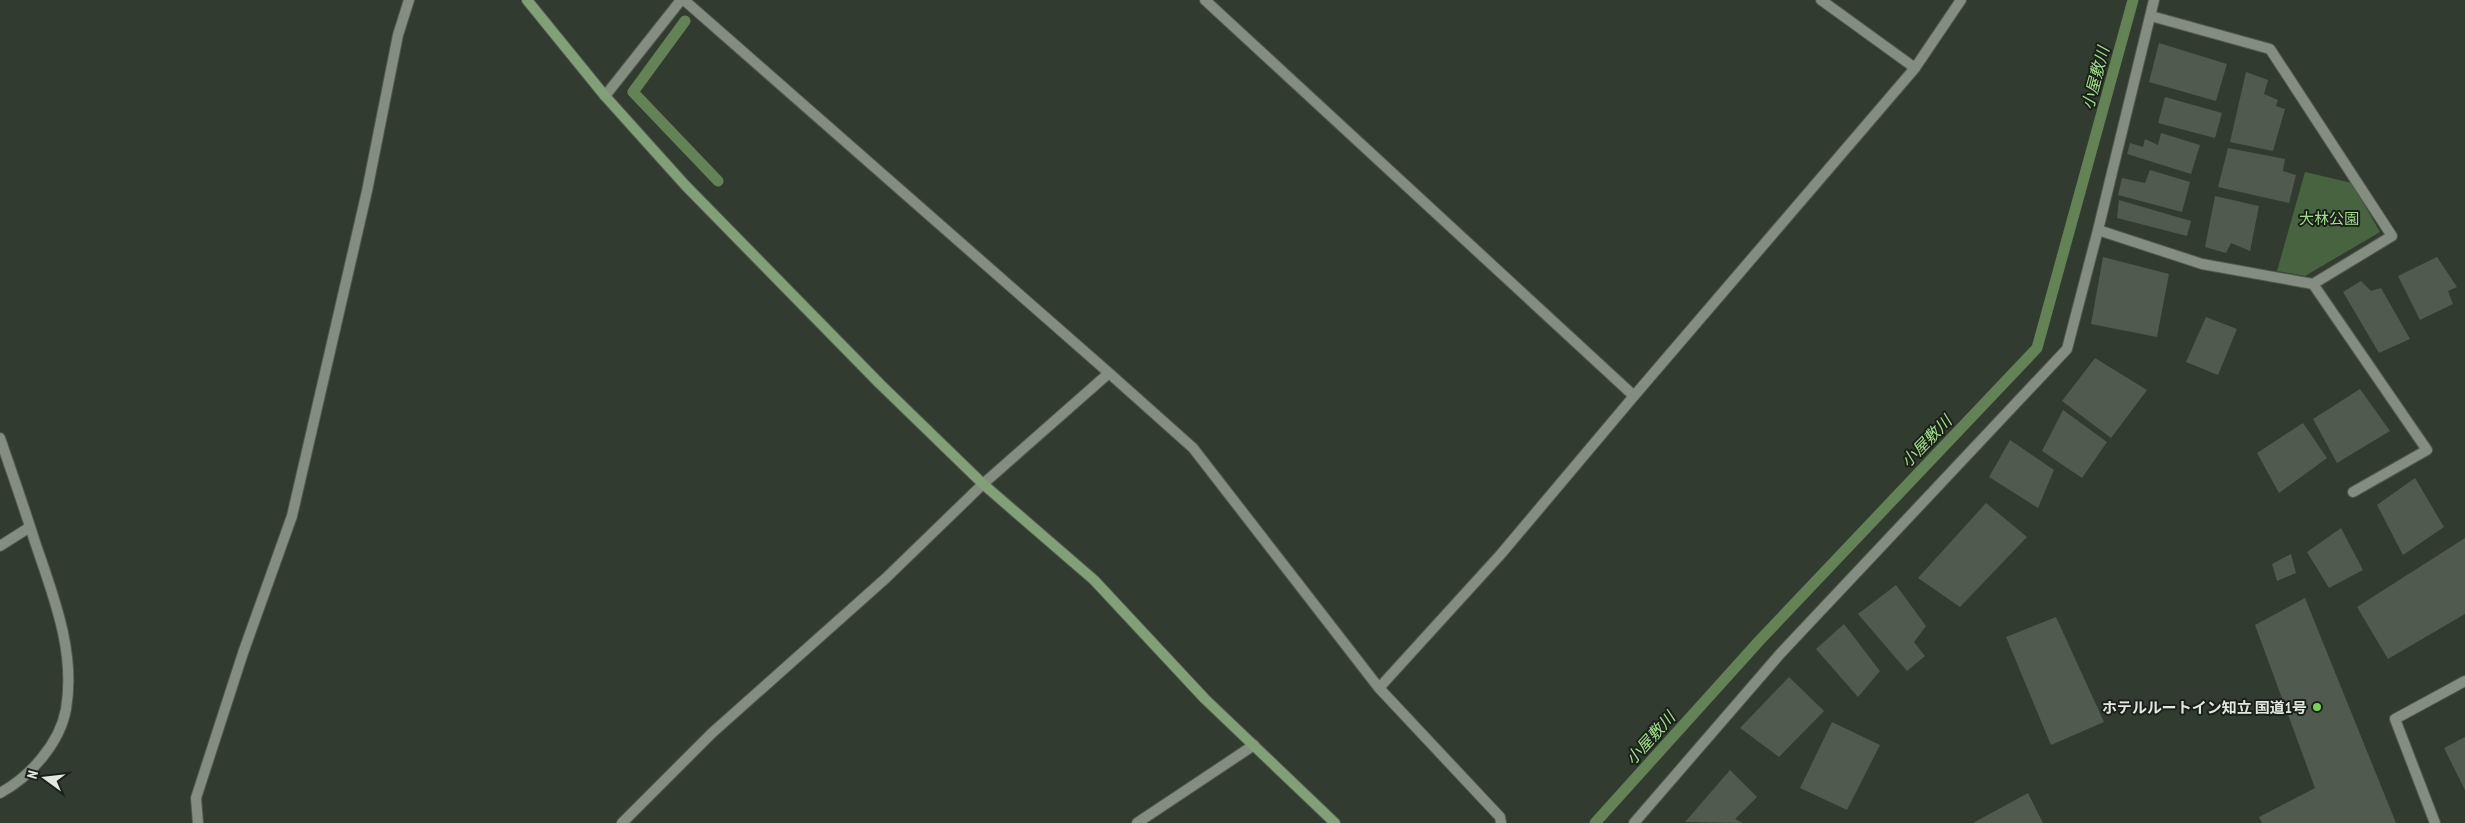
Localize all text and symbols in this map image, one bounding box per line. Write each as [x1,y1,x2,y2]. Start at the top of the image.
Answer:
water label: 小屋敷川 [2077,43,2113,112]
park label: 大林公園 [2299,209,2359,228]
water label: 小屋敷川 [1897,410,1957,471]
place label: ホテルルートイン知立 国道1号 [2102,698,2307,717]
marker: ホテルルートイン知立 国道1号 [2311,701,2323,713]
water label: 小屋敷川 [1621,706,1680,768]
north arrow [20,753,70,803]
text: N [23,769,42,781]

